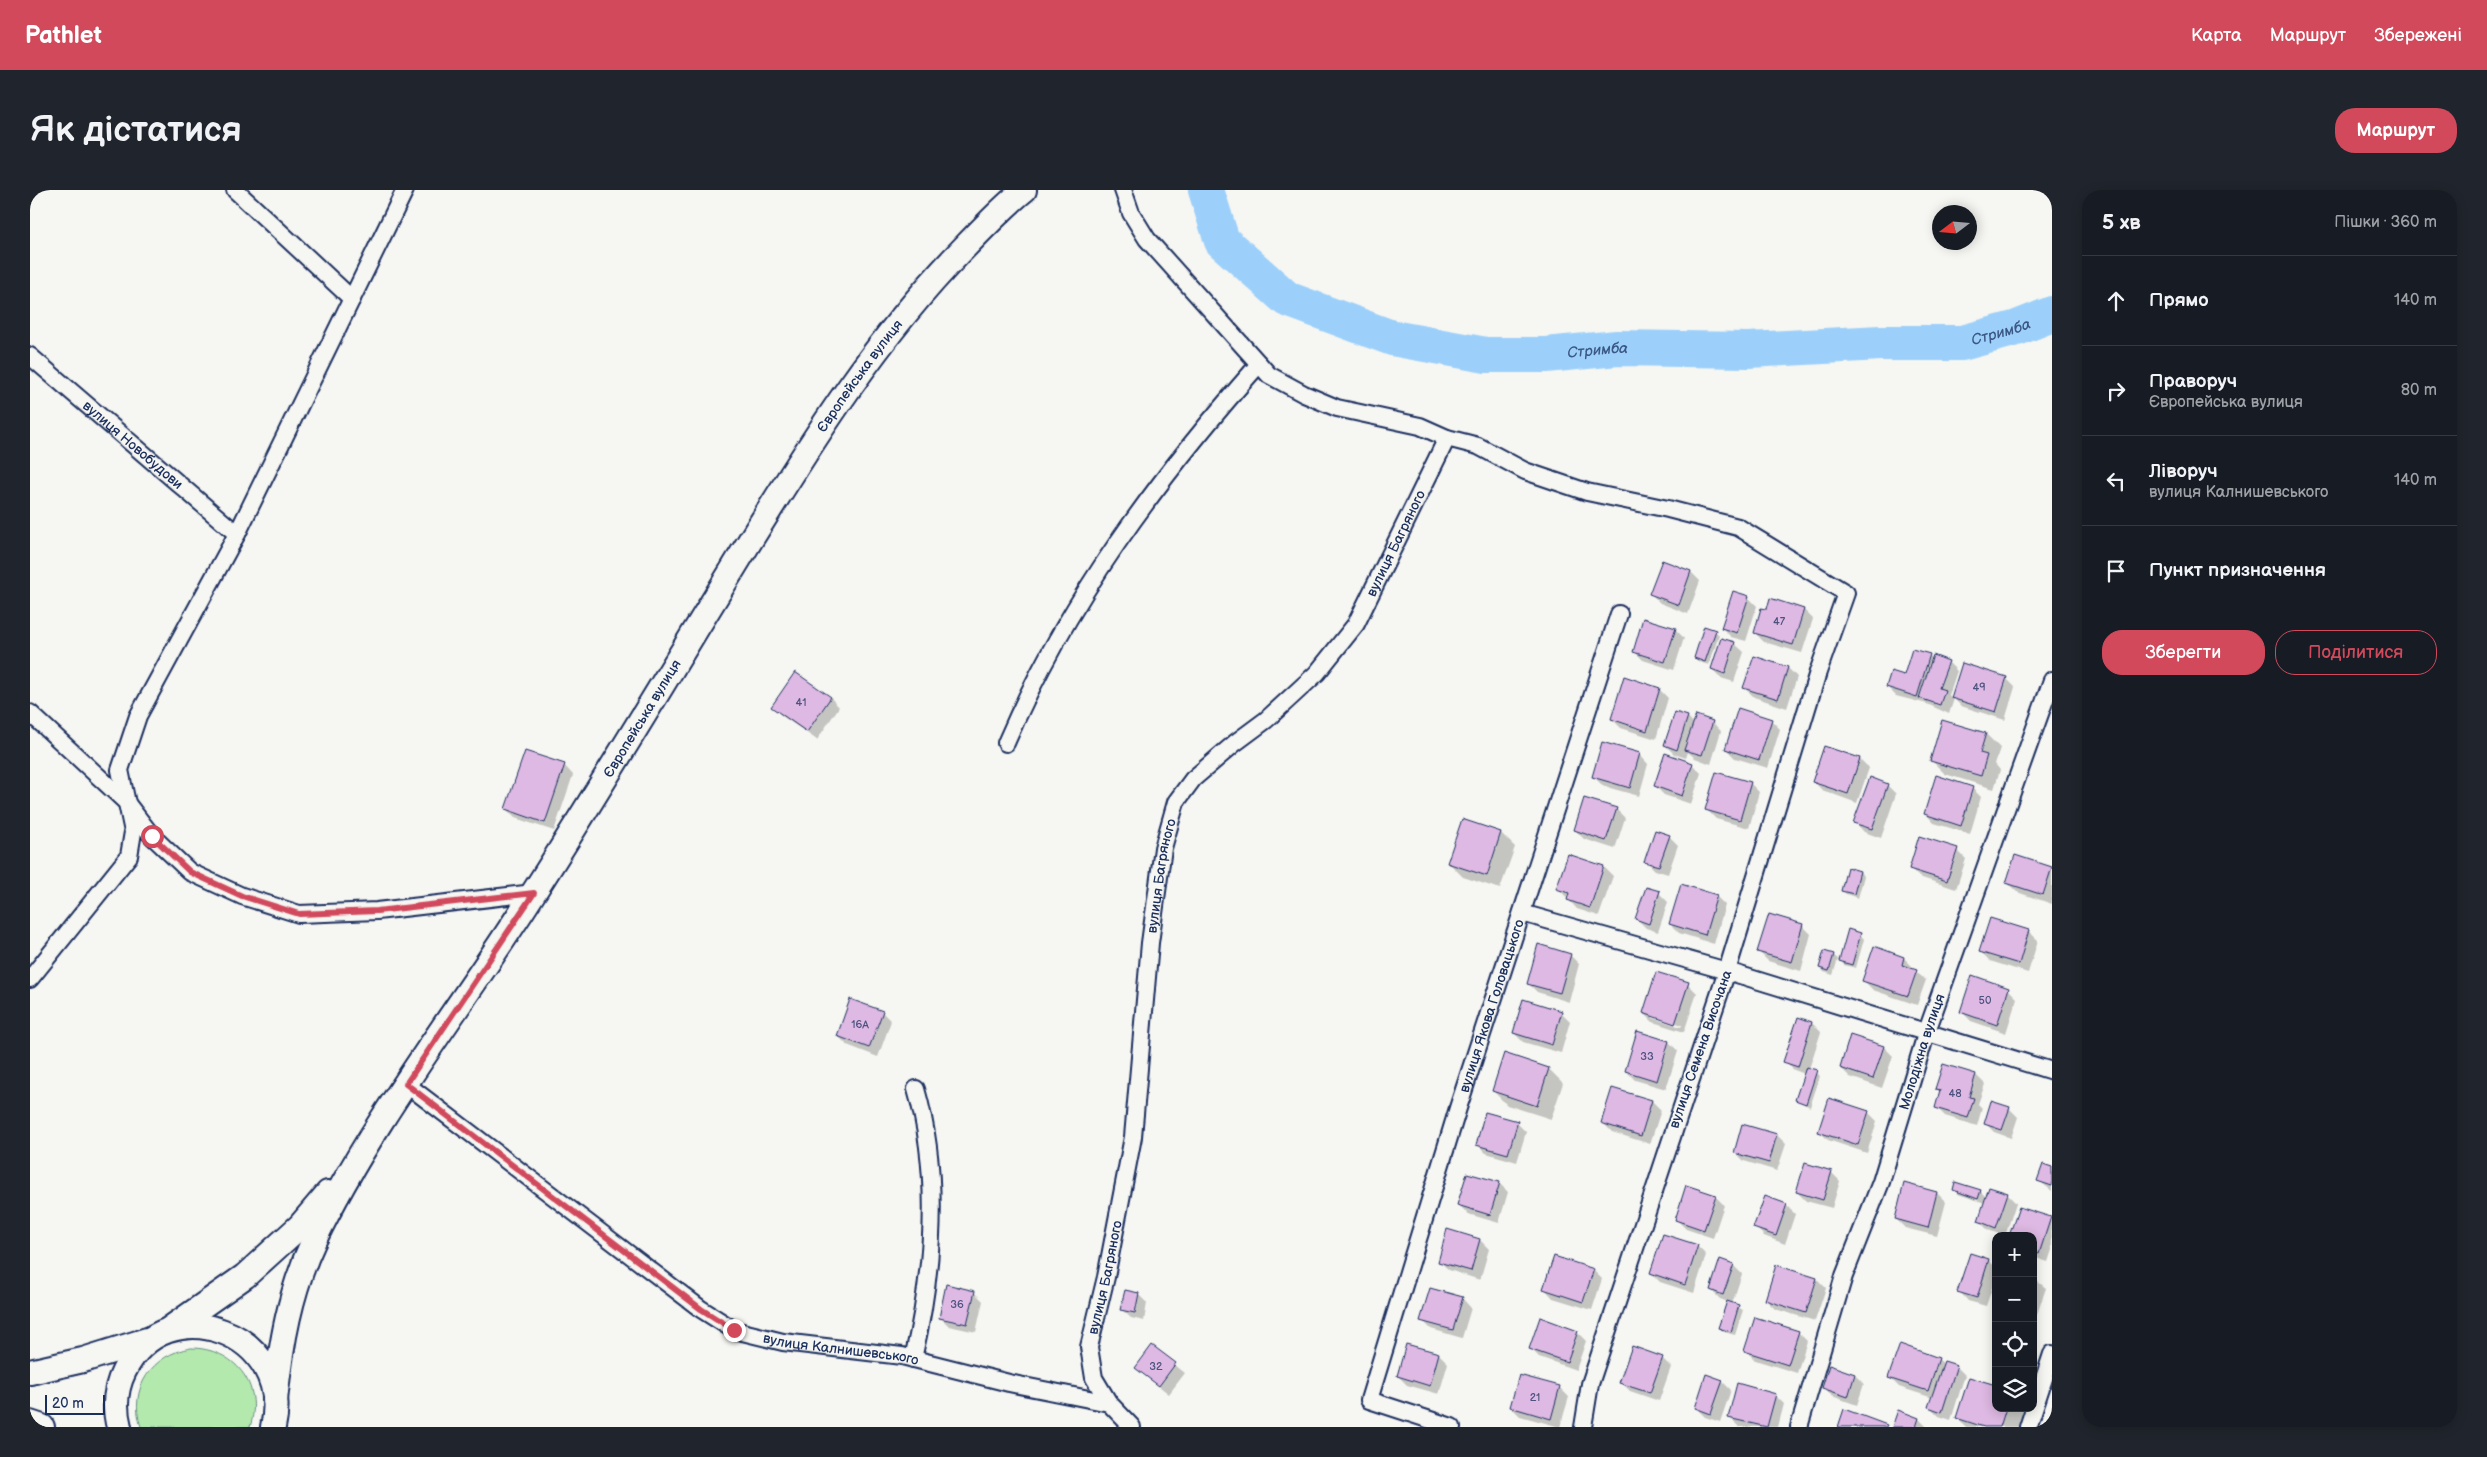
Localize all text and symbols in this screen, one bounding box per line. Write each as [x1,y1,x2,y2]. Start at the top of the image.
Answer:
text: Pathlet [25,21,102,50]
text: Карта [2191,25,2242,46]
text: Маршрут [2270,25,2346,46]
text: Збережені [2374,25,2462,46]
button: Маршрут [2335,108,2457,153]
text: Як дістатися [30,109,242,152]
north arrow [1932,205,1977,250]
text: 5 хв [2102,210,2141,235]
text: Пішки · 360 m [2334,213,2437,232]
icon: ahead [2102,287,2130,315]
text: Прямо [2149,289,2209,312]
text: 140 m [2394,291,2437,310]
water label: Стримба [1969,314,2034,350]
street label: Європейська вулиця [814,316,906,435]
water label: Стримба [1566,339,1628,363]
text: Праворуч [2149,370,2237,393]
icon: right [2102,377,2130,405]
text: 80 m [2401,381,2437,400]
text: Європейська вулиця [2149,393,2303,412]
street label: вулиця Новобудови [79,397,186,493]
text: Ліворуч [2149,460,2218,483]
icon: left [2102,467,2130,495]
text: 140 m [2394,471,2437,490]
text: вулиця Калнишевського [2149,483,2328,502]
street label: вулиця Багряного [1363,488,1429,599]
icon: arrive [2102,557,2130,585]
text: Пункт призначення [2149,559,2326,582]
house number: 47 [1773,615,1786,628]
button: Зберегти [2102,630,2265,675]
button: Поділитися [2275,630,2437,675]
street label: Європейська вулиця [600,656,685,780]
house number: 49 [1972,681,1986,694]
house number: 41 [796,696,806,709]
street label: вулиця Багряного [1143,817,1180,934]
route start [141,825,164,848]
street label: вулиця Якова Головацького [1456,917,1528,1095]
street label: вулиця Семена Височана [1665,967,1736,1131]
street label: Молодіжна вулиця [1895,991,1949,1112]
house number: 50 [1979,994,1992,1007]
house number: 16А [851,1018,869,1031]
house number: 33 [1640,1050,1654,1063]
house number: 48 [1948,1087,1962,1100]
street label: вулиця Багряного [1084,1219,1126,1336]
map controls [1992,1232,2037,1412]
button: + [1992,1232,2037,1277]
button: − [1992,1277,2037,1322]
house number: 36 [950,1298,964,1311]
route end [723,1319,746,1342]
button: locate [1992,1322,2037,1367]
street label: вулиця Калнишевського [761,1329,921,1369]
house number: 32 [1149,1360,1163,1373]
button: layers [1992,1367,2037,1412]
house number: 21 [1530,1391,1540,1404]
scale bar [45,1392,105,1415]
text: 20 m [52,1395,84,1412]

